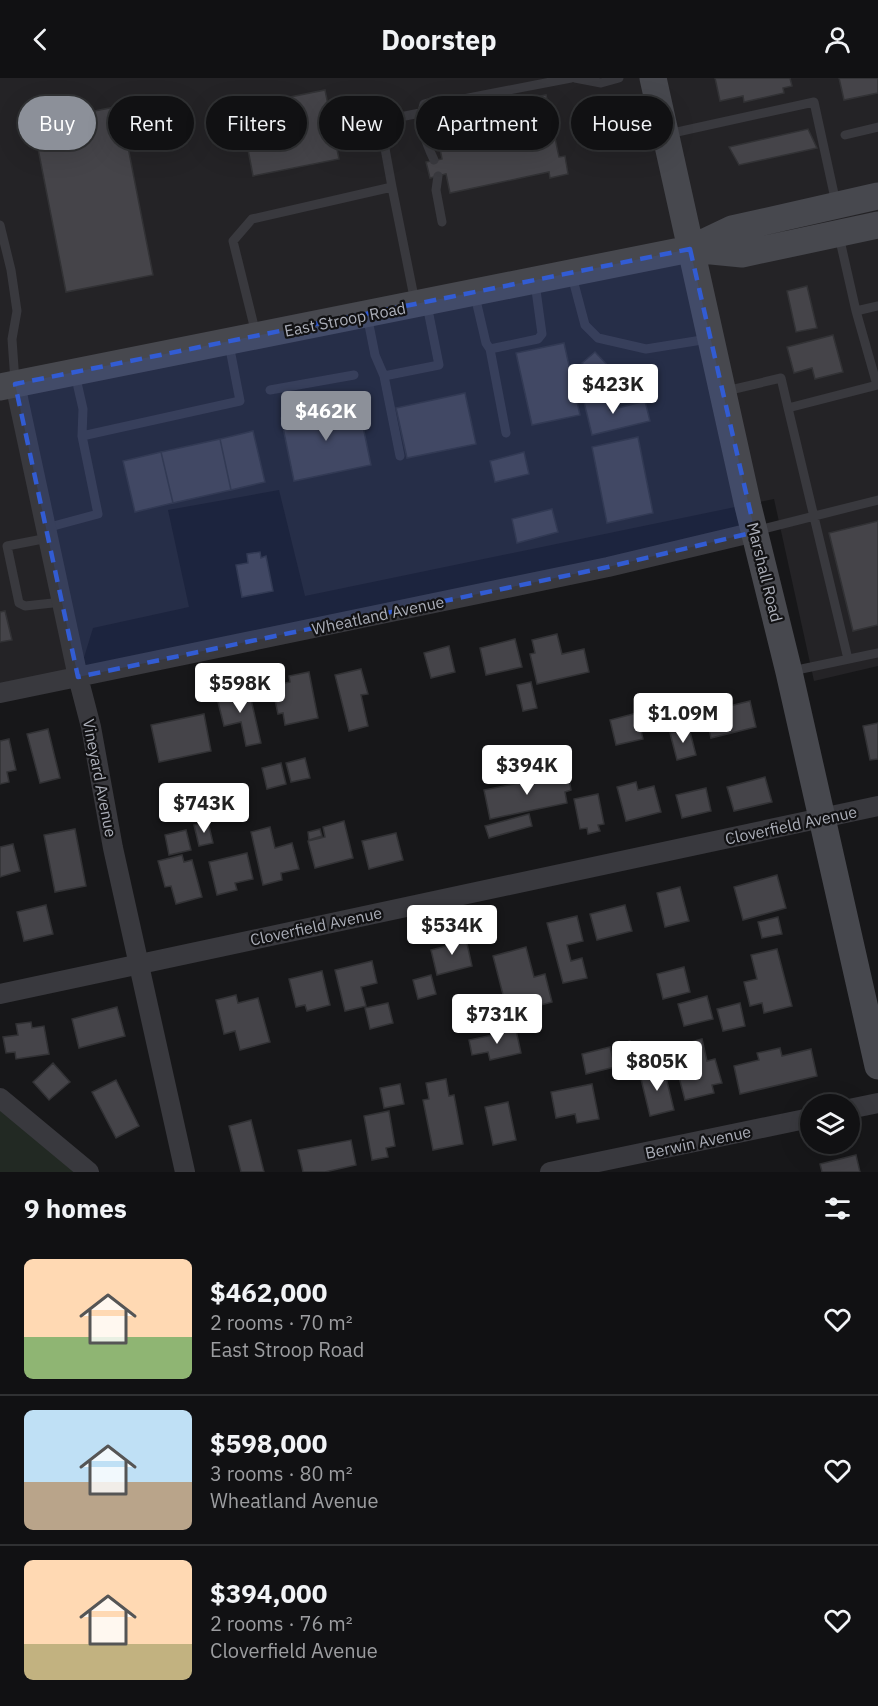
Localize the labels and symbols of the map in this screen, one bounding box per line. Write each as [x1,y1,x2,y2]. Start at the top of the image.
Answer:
street label: East Stroop Road [283,297,407,341]
pin: $423K [571,364,655,415]
pin: $462K [284,391,368,442]
street label: Marshall Road [743,520,787,624]
street label: Wheatland Avenue [310,591,446,639]
pin: $598K [198,663,282,714]
pin: $1.09M [634,693,732,744]
street label: Vineyard Avenue [79,717,121,839]
pin: $394K [485,745,569,796]
pin: $743K [162,783,246,834]
street label: Cloverfield Avenue [723,801,859,849]
street label: Cloverfield Avenue [248,902,384,950]
pin: $534K [410,905,494,956]
pin: $731K [455,994,539,1045]
pin: $805K [615,1041,699,1092]
street label: Berwin Avenue [643,1121,753,1163]

